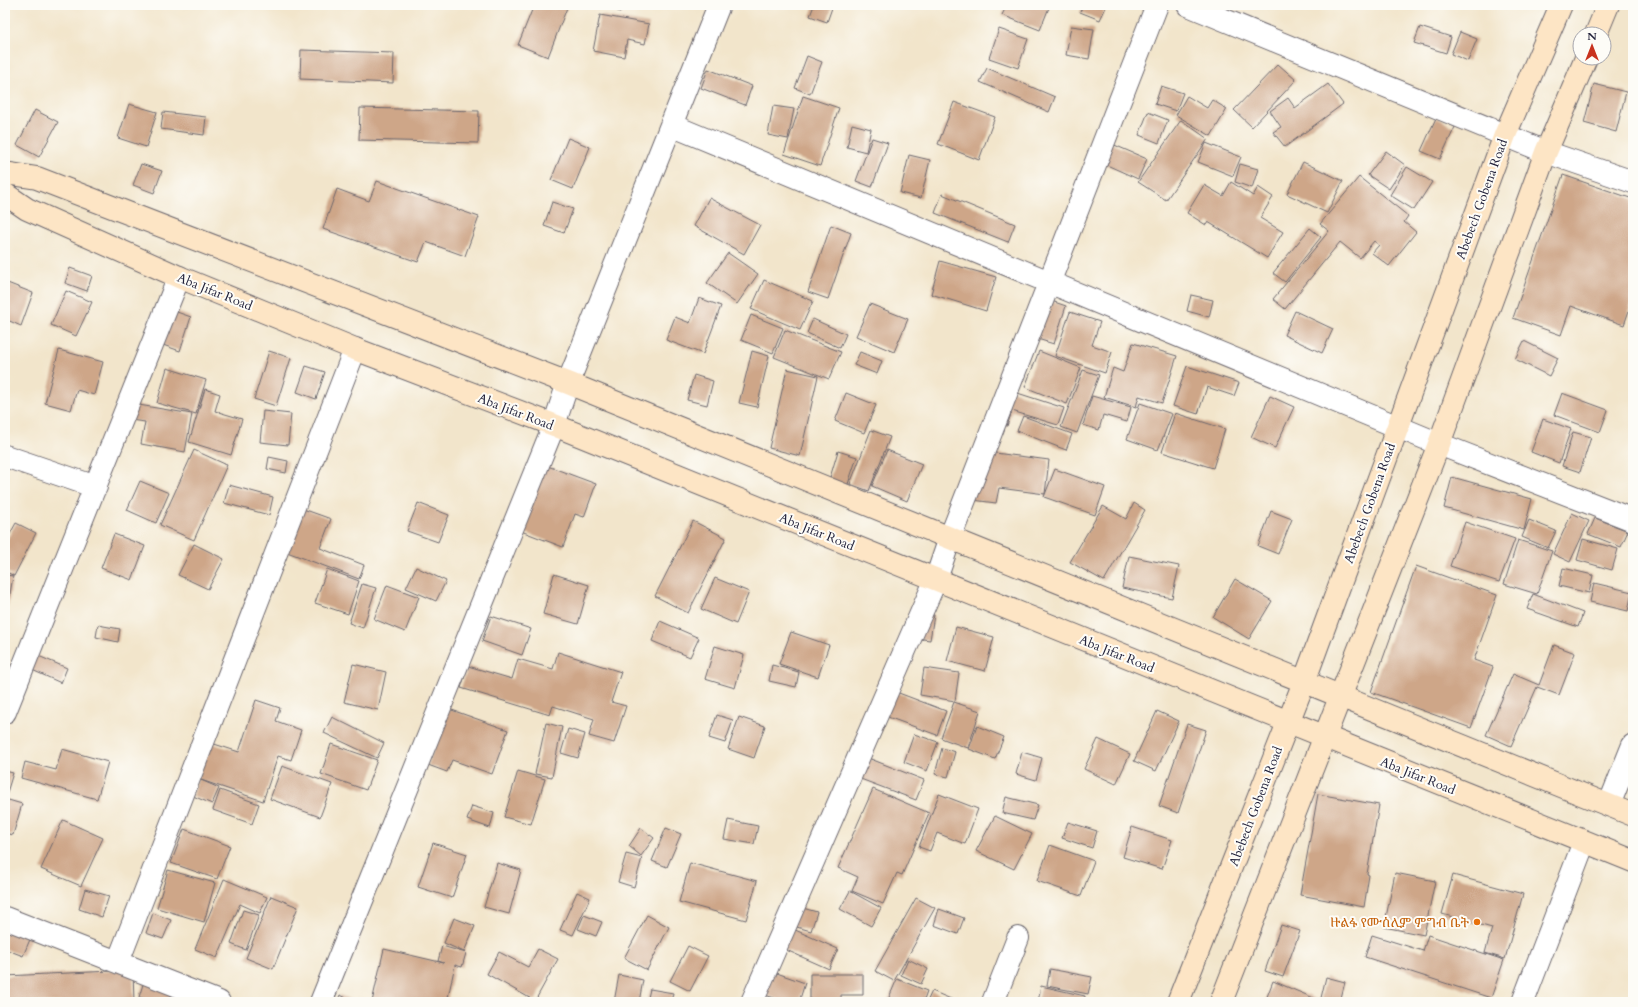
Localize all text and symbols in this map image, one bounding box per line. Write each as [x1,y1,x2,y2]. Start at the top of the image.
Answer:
north arrow [1572,26,1612,66]
text: N [1587,29,1597,44]
street label: Abebech Gobena Road [1452,137,1512,262]
street label: Aba Jifar Road [174,269,255,315]
street label: Aba Jifar Road [475,389,556,435]
street label: Abebech Gobena Road [1340,441,1400,566]
street label: Aba Jifar Road [776,509,857,555]
street label: Aba Jifar Road [1076,631,1157,677]
street label: Abebech Gobena Road [1225,744,1287,869]
street label: Aba Jifar Road [1377,753,1458,799]
place label: ዙልፋ የሙስሊም ምግብ ቤት [1330,914,1470,932]
marker: ዙልፋ የሙስሊም ምግብ ቤት [1472,917,1482,927]

